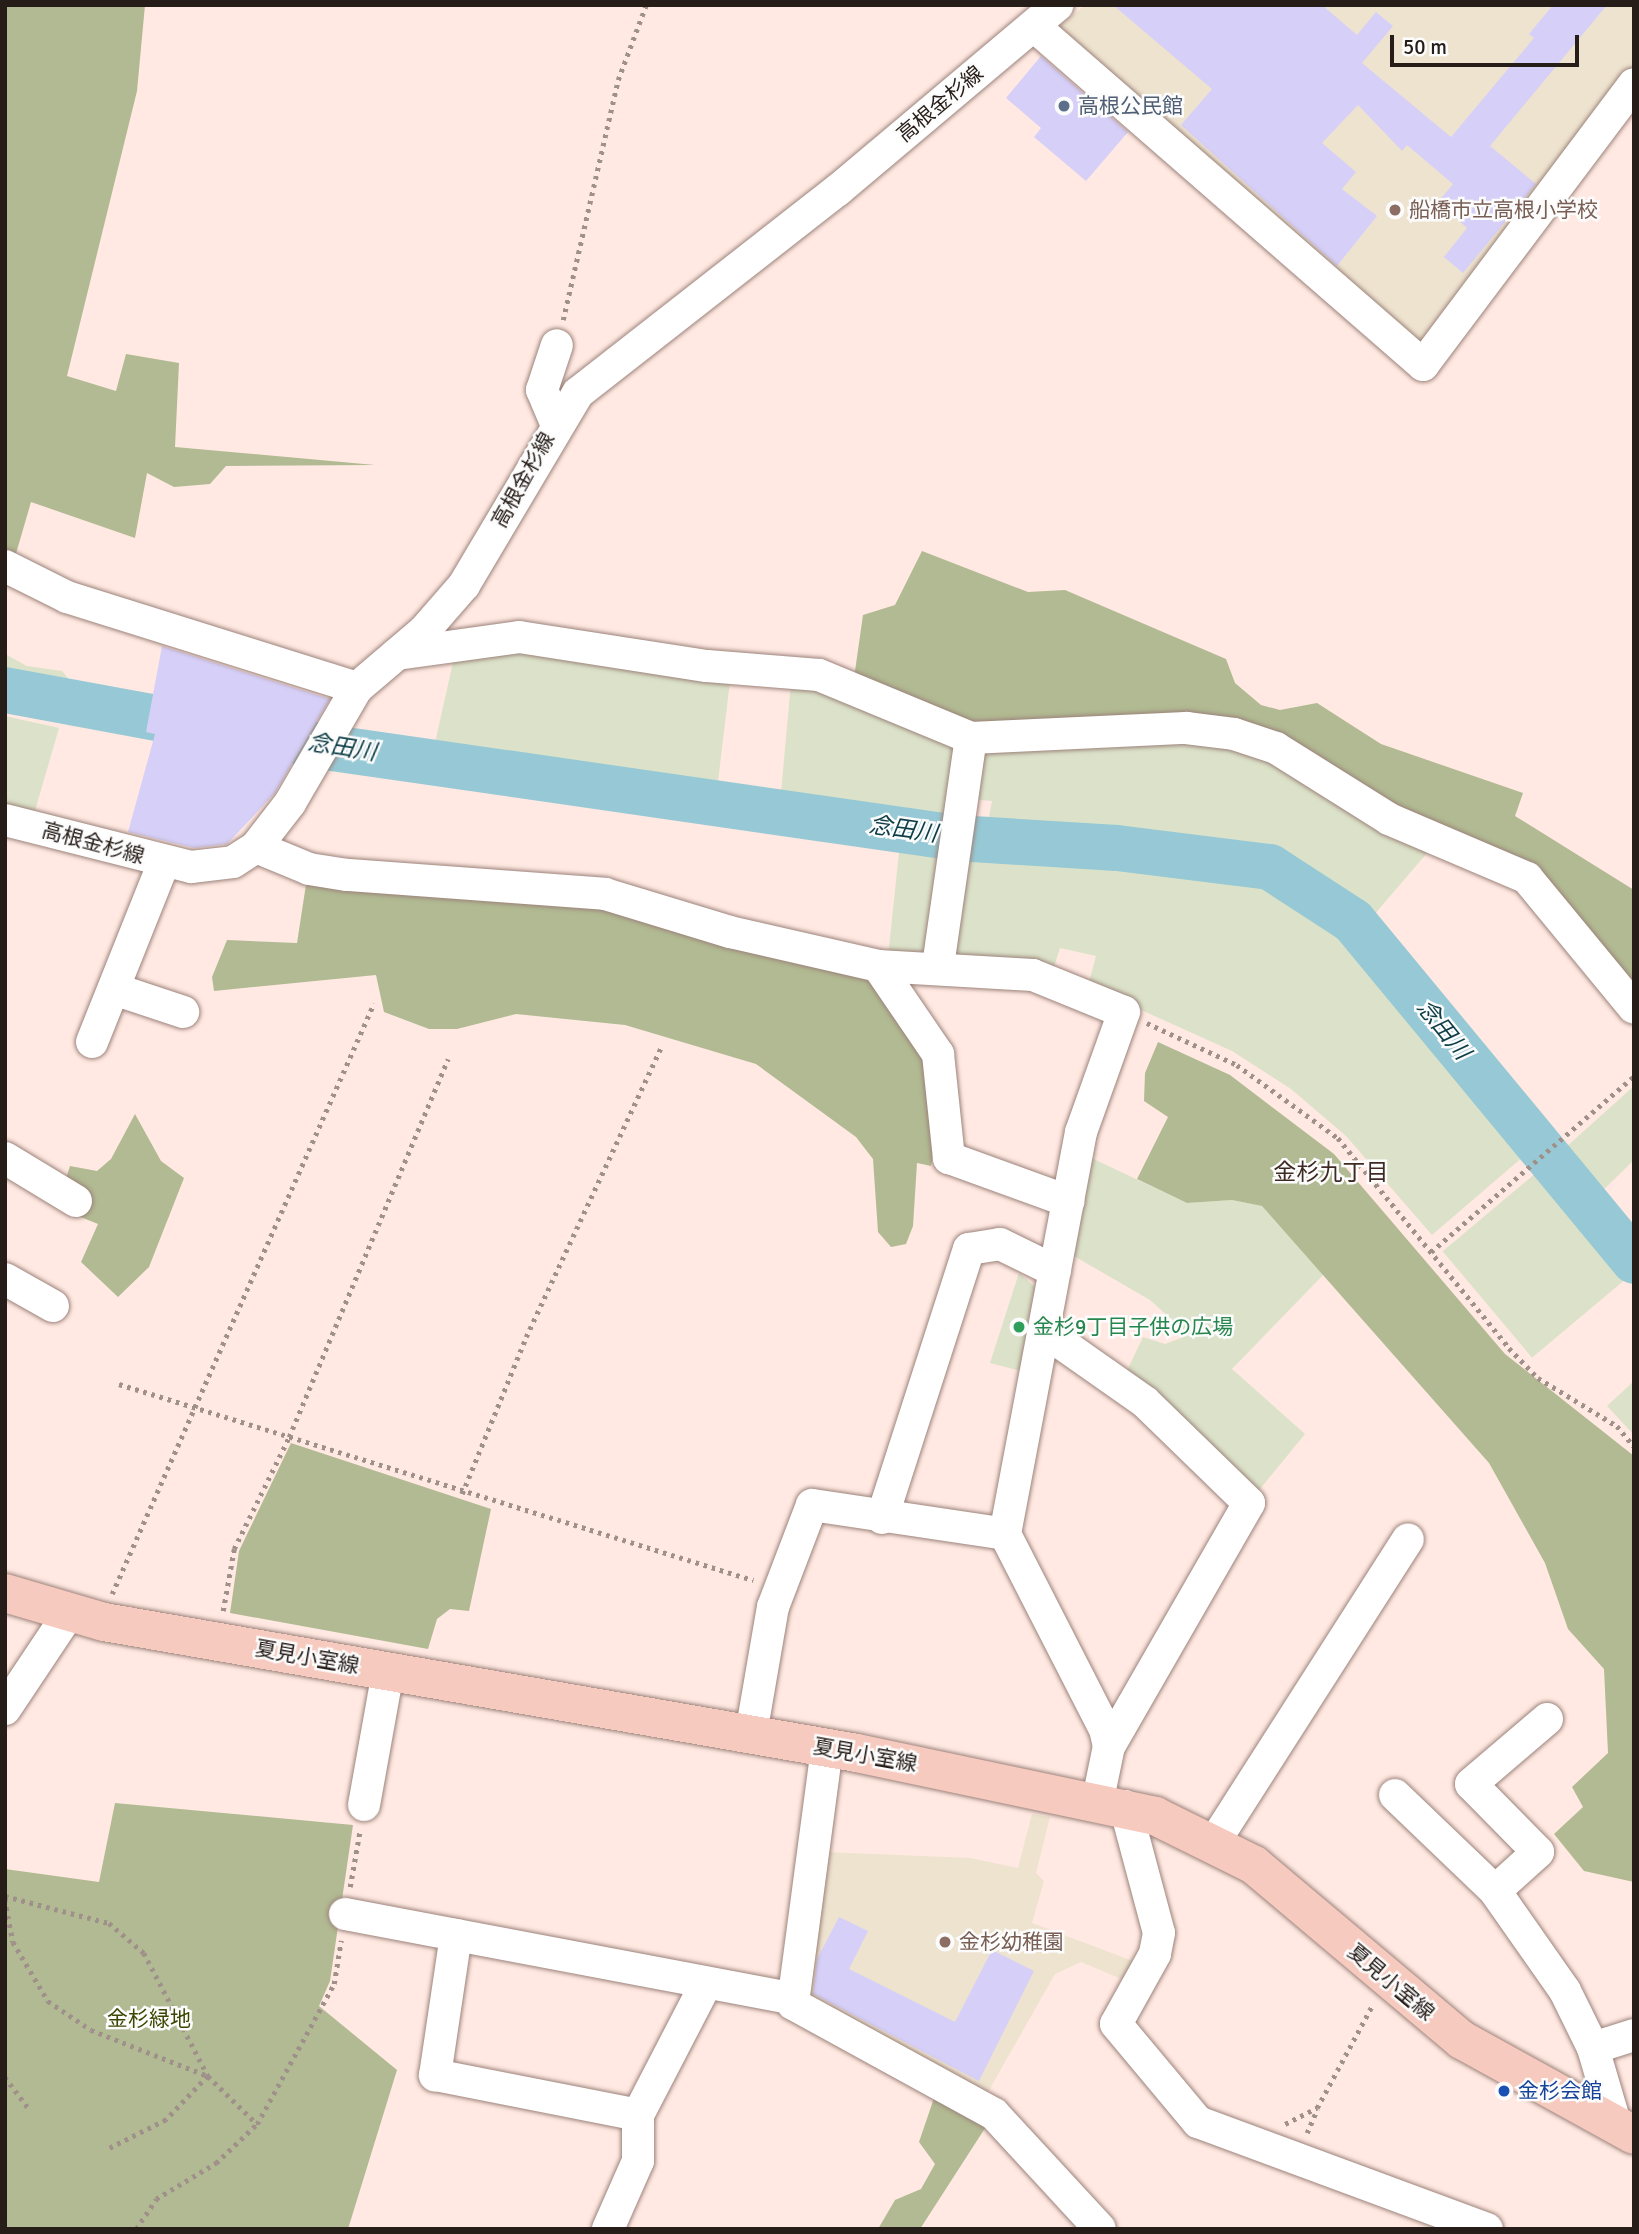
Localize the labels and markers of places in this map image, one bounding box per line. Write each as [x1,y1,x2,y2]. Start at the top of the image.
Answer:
place label: 高根公民館 [1078,93,1183,119]
marker: 高根公民館 [1056,98,1072,114]
place label: 船橋市立高根小学校 [1409,197,1598,223]
marker: 船橋市立高根小学校 [1387,202,1403,218]
place label: 金杉9丁目子供の広場 [1033,1314,1233,1340]
marker: 金杉9丁目子供の広場 [1011,1319,1027,1335]
place label: 金杉幼稚園 [959,1929,1064,1955]
marker: 金杉幼稚園 [937,1934,953,1950]
place label: 金杉会館 [1518,2078,1602,2104]
marker: 金杉会館 [1496,2083,1512,2099]

